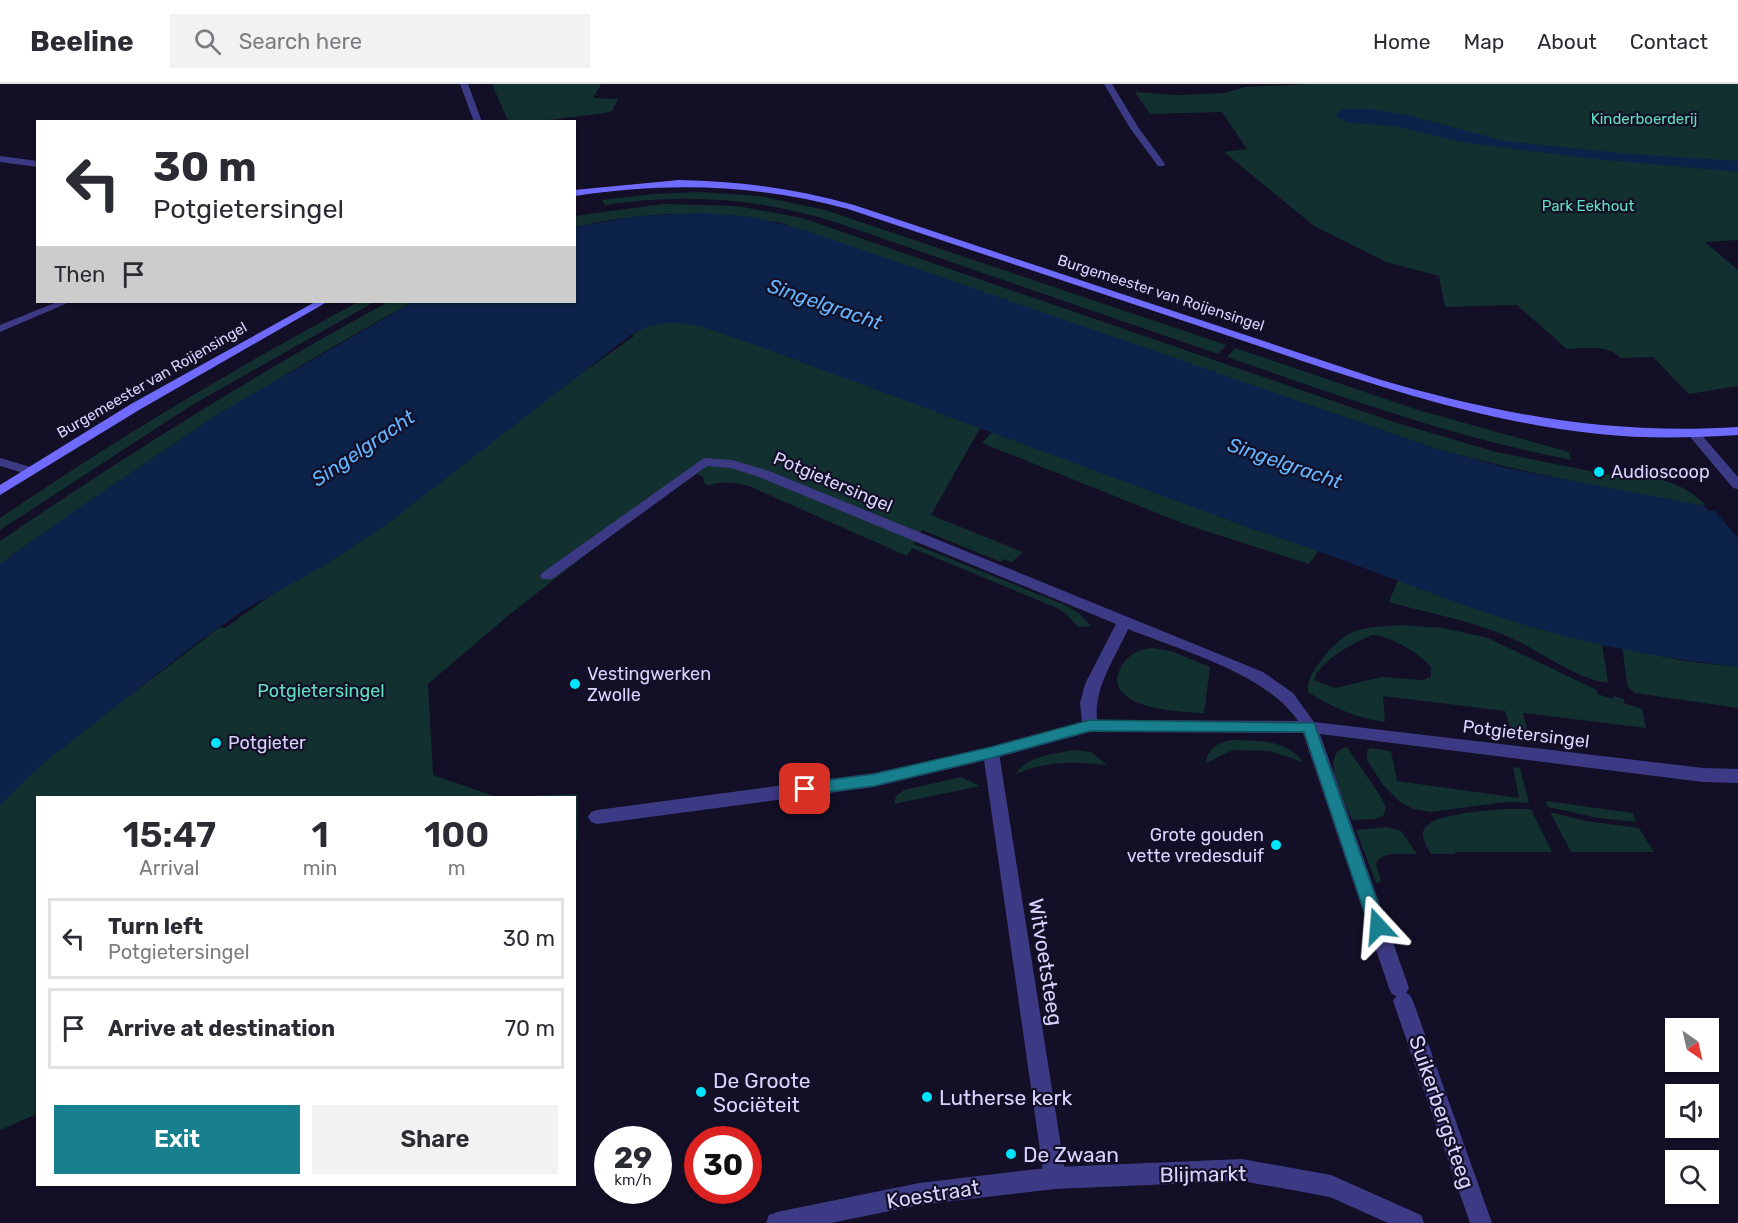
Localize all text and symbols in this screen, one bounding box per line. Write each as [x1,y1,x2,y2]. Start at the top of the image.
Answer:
search box [170,14,590,68]
text: Beeline [30,25,134,58]
icon: search [191,25,224,58]
text: Search here [239,28,362,55]
text: Home [1373,29,1430,54]
text: Map [1463,29,1504,54]
text: About [1537,29,1597,54]
text: Contact [1630,29,1708,54]
park label: Kinderboerderij [1591,110,1697,128]
text: 30 m [153,142,257,192]
icon: left [54,144,132,222]
text: Potgietersingel [153,193,344,225]
park label: Park Eekhout [1542,197,1634,215]
street label: Burgemeester van Roijensingel [1055,251,1267,335]
icon: arrive [117,258,150,291]
text: Then [54,261,105,288]
water label: Singelgracht [765,273,886,335]
street label: Burgemeester van Roijensingel [54,318,250,442]
water label: Singelgracht [307,405,419,491]
water label: Singelgracht [1225,432,1346,494]
street label: Potgietersingel [770,447,896,517]
place label: Audioscoop [1611,461,1710,483]
marker: Audioscoop [1592,465,1606,479]
place label: Vestingwerken Zwolle [587,663,711,706]
marker: Vestingwerken Zwolle [568,677,582,691]
park label: Potgietersingel [257,680,385,702]
street label: Potgietersingel [1461,715,1591,753]
place label: Potgieter [228,732,306,754]
marker: Potgieter [209,736,223,750]
pin [779,763,830,814]
icon: arrive [788,772,821,805]
text: 15:47 [123,813,216,856]
text: 1 [311,813,329,856]
text: 100 [424,813,489,856]
place label: Grote gouden vette vredesduif [1127,824,1264,867]
marker: Grote gouden vette vredesduif [1269,838,1283,852]
text: Arrival [139,856,199,880]
text: min [303,856,337,880]
text: m [448,856,466,880]
position arrow [1346,894,1410,958]
street label: Witvoetsteeg [1024,897,1068,1027]
text: Turn left [108,913,203,940]
icon: left [57,922,90,955]
text: 30 m [503,925,555,952]
text: Potgietersingel [108,940,250,964]
icon: arrive [57,1012,90,1045]
text: Arrive at destination [108,1015,335,1042]
text: 70 m [505,1015,555,1042]
north arrow [1665,1018,1719,1072]
map controls [1665,1018,1719,1204]
street label: Suikerbergsteeg [1404,1032,1480,1192]
place label: De Groote Sociëteit [713,1068,810,1117]
button: sound [1665,1084,1719,1138]
marker: De Groote Sociëteit [694,1085,708,1099]
place label: Lutherse kerk [939,1085,1073,1110]
marker: Lutherse kerk [920,1090,934,1104]
button: Exit [54,1105,300,1174]
button: Share [312,1105,558,1174]
speed limit sign: 30 [684,1126,762,1204]
text: 29 [614,1140,652,1176]
place label: De Zwaan [1023,1142,1119,1167]
marker: De Zwaan [1004,1147,1018,1161]
button: search [1665,1150,1719,1204]
street label: Blijmarkt [1159,1161,1247,1187]
text: km/h [614,1171,652,1189]
street label: Koestraat [885,1174,981,1214]

